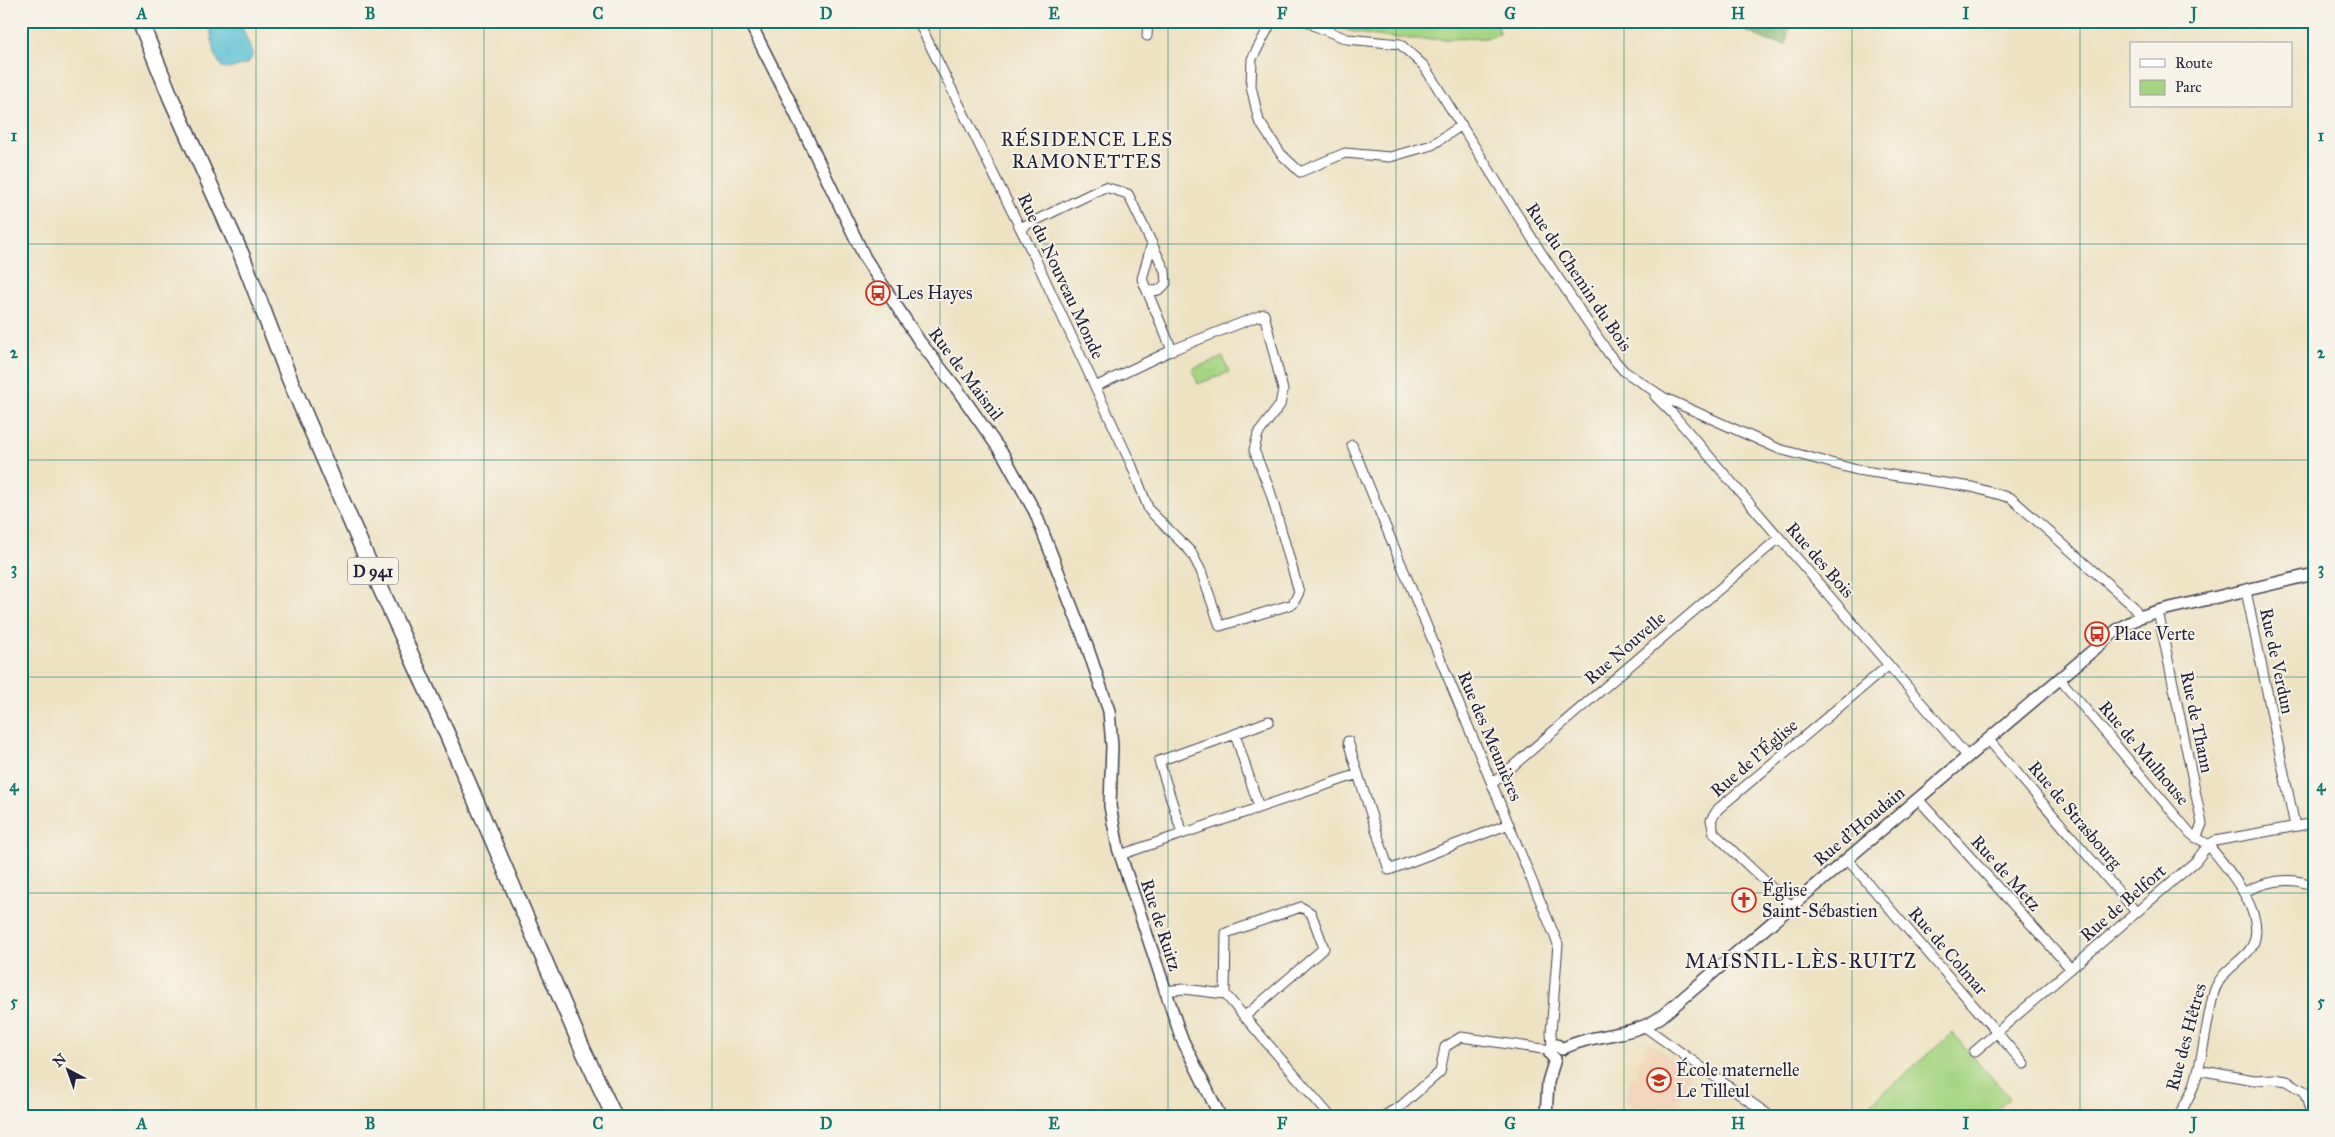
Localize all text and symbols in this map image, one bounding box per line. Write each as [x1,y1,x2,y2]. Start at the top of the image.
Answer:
text: A [136,4,148,23]
text: B [365,4,375,23]
text: C [593,4,604,23]
text: D [820,4,833,23]
text: E [1048,4,1060,23]
text: F [1277,4,1288,23]
text: G [1504,4,1516,23]
text: H [1731,4,1745,23]
text: I [1963,4,1970,23]
text: J [2189,4,2198,24]
legend [2130,42,2292,108]
text: Route [2175,54,2213,72]
text: Parc [2175,78,2202,96]
text: 1 [11,126,18,145]
text: 1 [2318,126,2325,145]
district label: RÉSIDENCE LES RAMONETTES [1001,127,1173,173]
street label: Rue du Nouveau Monde [1013,190,1109,362]
street label: Rue du Chemin du Bois [1521,199,1637,355]
bus stop icon: Les Hayes [865,280,891,306]
place label: Les Hayes [896,282,973,304]
street label: Rue de Maisnil [924,323,1008,425]
text: 2 [10,343,19,362]
text: 2 [2317,343,2326,362]
street label: Rue des Bois [1781,518,1859,602]
road number: D 941 [348,558,398,584]
text: 3 [11,559,17,579]
text: 3 [2318,559,2324,579]
street label: Rue de Verdun [2255,606,2299,716]
street label: Rue Nouvelle [1580,607,1670,689]
bus stop icon: Place Verte [2084,621,2110,647]
place label: Place Verte [2114,623,2195,645]
street label: Rue des Meunières [1453,668,1527,804]
street label: Rue de Thann [2176,669,2219,775]
street label: Rue de Mulhouse [2094,696,2194,810]
street label: Rue de l'Église [1705,713,1803,803]
street label: Rue de Strasbourg [2023,757,2127,875]
text: 4 [10,776,20,796]
text: 4 [2317,776,2327,796]
street label: Rue d'Houdain [1809,781,1909,871]
street label: Rue de Metz [1966,831,2046,915]
street label: Rue de Belfort [2076,859,2171,946]
street label: Rue de Ruitz [1136,876,1186,974]
place label: Église Saint-Sébastien [1762,877,1878,922]
church icon: Église Saint-Sébastien [1731,887,1757,913]
street label: Rue de Colmar [1904,902,1992,1000]
district label: MAISNIL-LÈS-RUITZ [1685,947,1917,973]
street label: Rue des Hêtres [2161,981,2211,1093]
text: 5 [10,992,18,1011]
text: 5 [2317,992,2325,1011]
north arrow [42,1044,92,1094]
text: N [50,1050,70,1071]
place label: École maternelle Le Tilleul [1676,1057,1800,1102]
school or university icon: École maternelle Le Tilleul [1646,1067,1672,1093]
text: A [136,1114,148,1133]
text: B [365,1114,375,1133]
text: C [593,1114,604,1133]
text: D [820,1114,833,1133]
text: E [1048,1114,1060,1133]
text: F [1277,1114,1288,1133]
text: G [1504,1114,1516,1133]
text: H [1731,1114,1745,1133]
text: I [1963,1114,1970,1133]
text: J [2189,1114,2198,1134]

